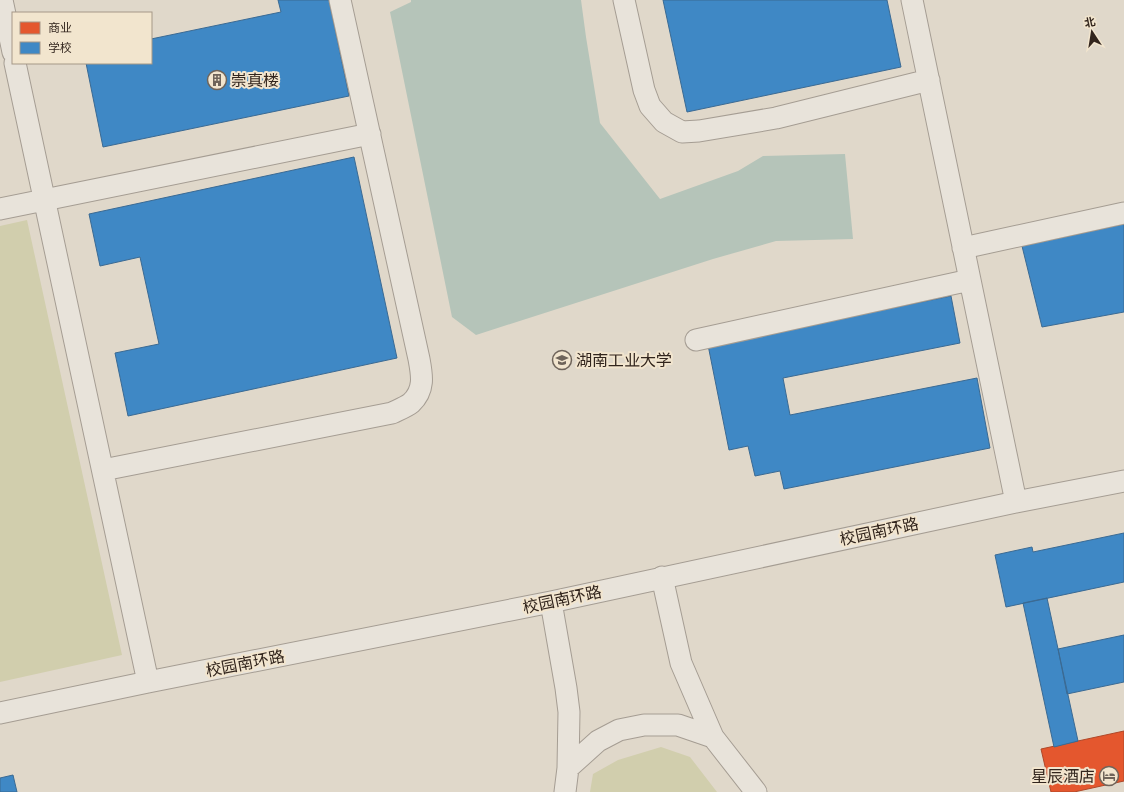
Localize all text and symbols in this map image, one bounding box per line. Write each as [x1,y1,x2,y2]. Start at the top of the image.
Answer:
legend [12,12,152,64]
north arrow [1072,12,1112,52]
text: 北 [1083,15,1097,30]
text: 商业 [48,21,72,35]
text: 学校 [48,41,72,55]
building icon: 崇真楼 [206,69,228,91]
place label: 崇真楼 [231,71,279,90]
school or university icon: 湖南工业大学 [551,349,573,371]
place label: 湖南工业大学 [576,351,672,370]
street label: 校园南环路 [838,514,920,549]
street label: 校园南环路 [521,582,603,617]
street label: 校园南环路 [204,647,286,680]
hotel icon: 星辰酒店 [1098,765,1120,787]
place label: 星辰酒店 [1031,767,1095,786]

